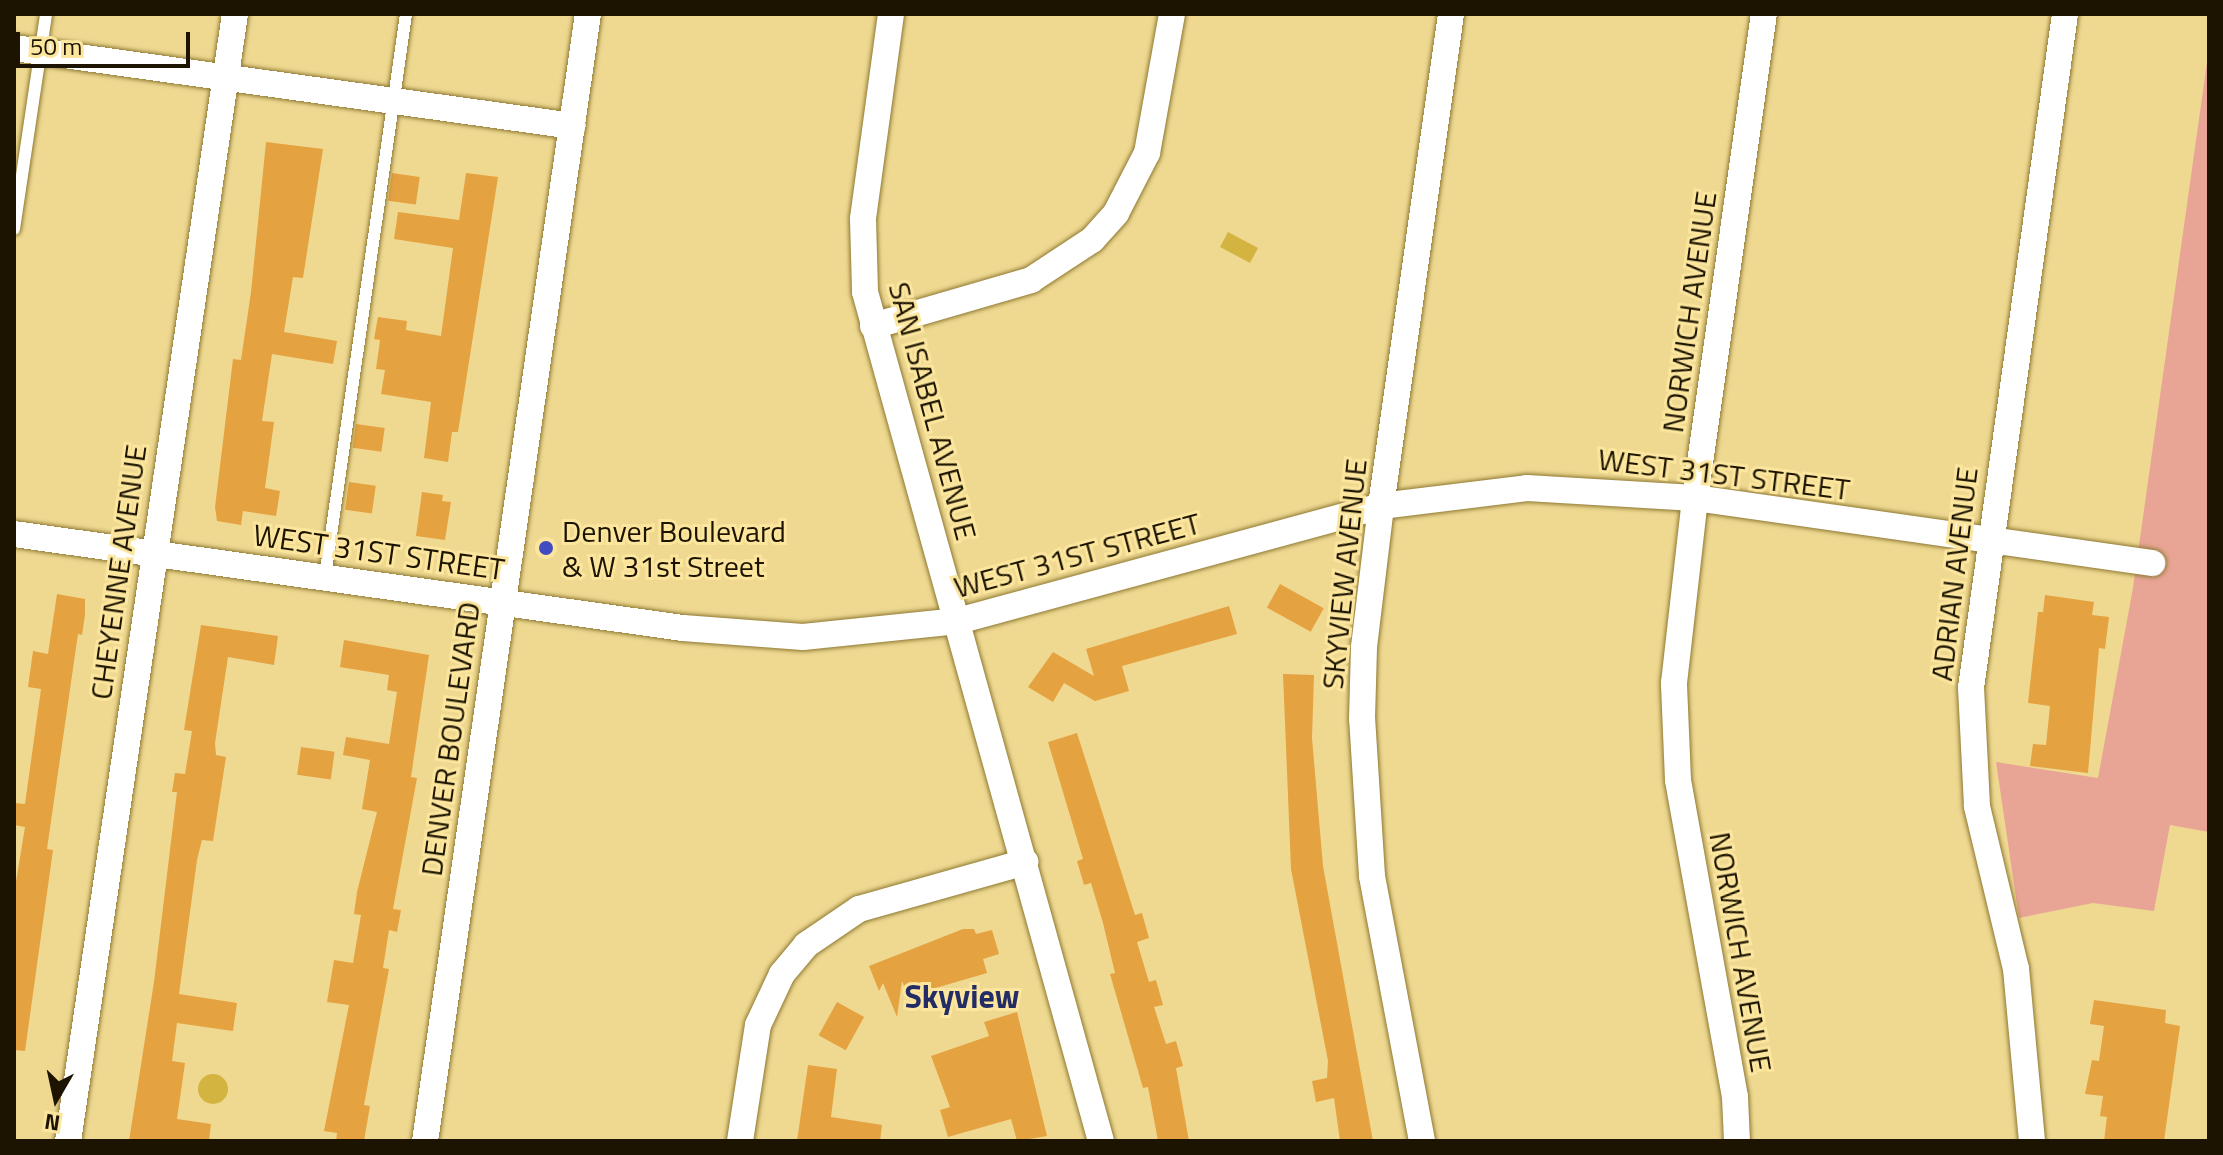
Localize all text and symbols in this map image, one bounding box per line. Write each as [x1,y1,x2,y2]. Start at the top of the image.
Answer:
scale bar [20,16,194,66]
text: 50 m [30,28,82,64]
street label: NORWICH AVENUE [1654,189,1724,435]
street label: SAN ISABEL AVENUE [881,278,985,544]
street label: WEST 31ST STREET [1596,441,1852,507]
street label: CHEYENNE AVENUE [82,442,154,702]
street label: SKYVIEW AVENUE [1314,457,1374,691]
street label: ADRIAN AVENUE [1923,465,1985,683]
street label: WEST 31ST STREET [950,505,1204,605]
place label: Denver Boulevard & W 31st Street [562,513,786,584]
street label: WEST 31ST STREET [251,517,507,587]
marker: Denver Boulevard & W 31st Street [537,539,555,557]
street label: DENVER BOULEVARD [413,600,487,878]
street label: NORWICH AVENUE [1702,829,1780,1075]
district label: Skyview [904,977,1020,1015]
north arrow [16,1059,96,1139]
text: N [42,1105,62,1141]

